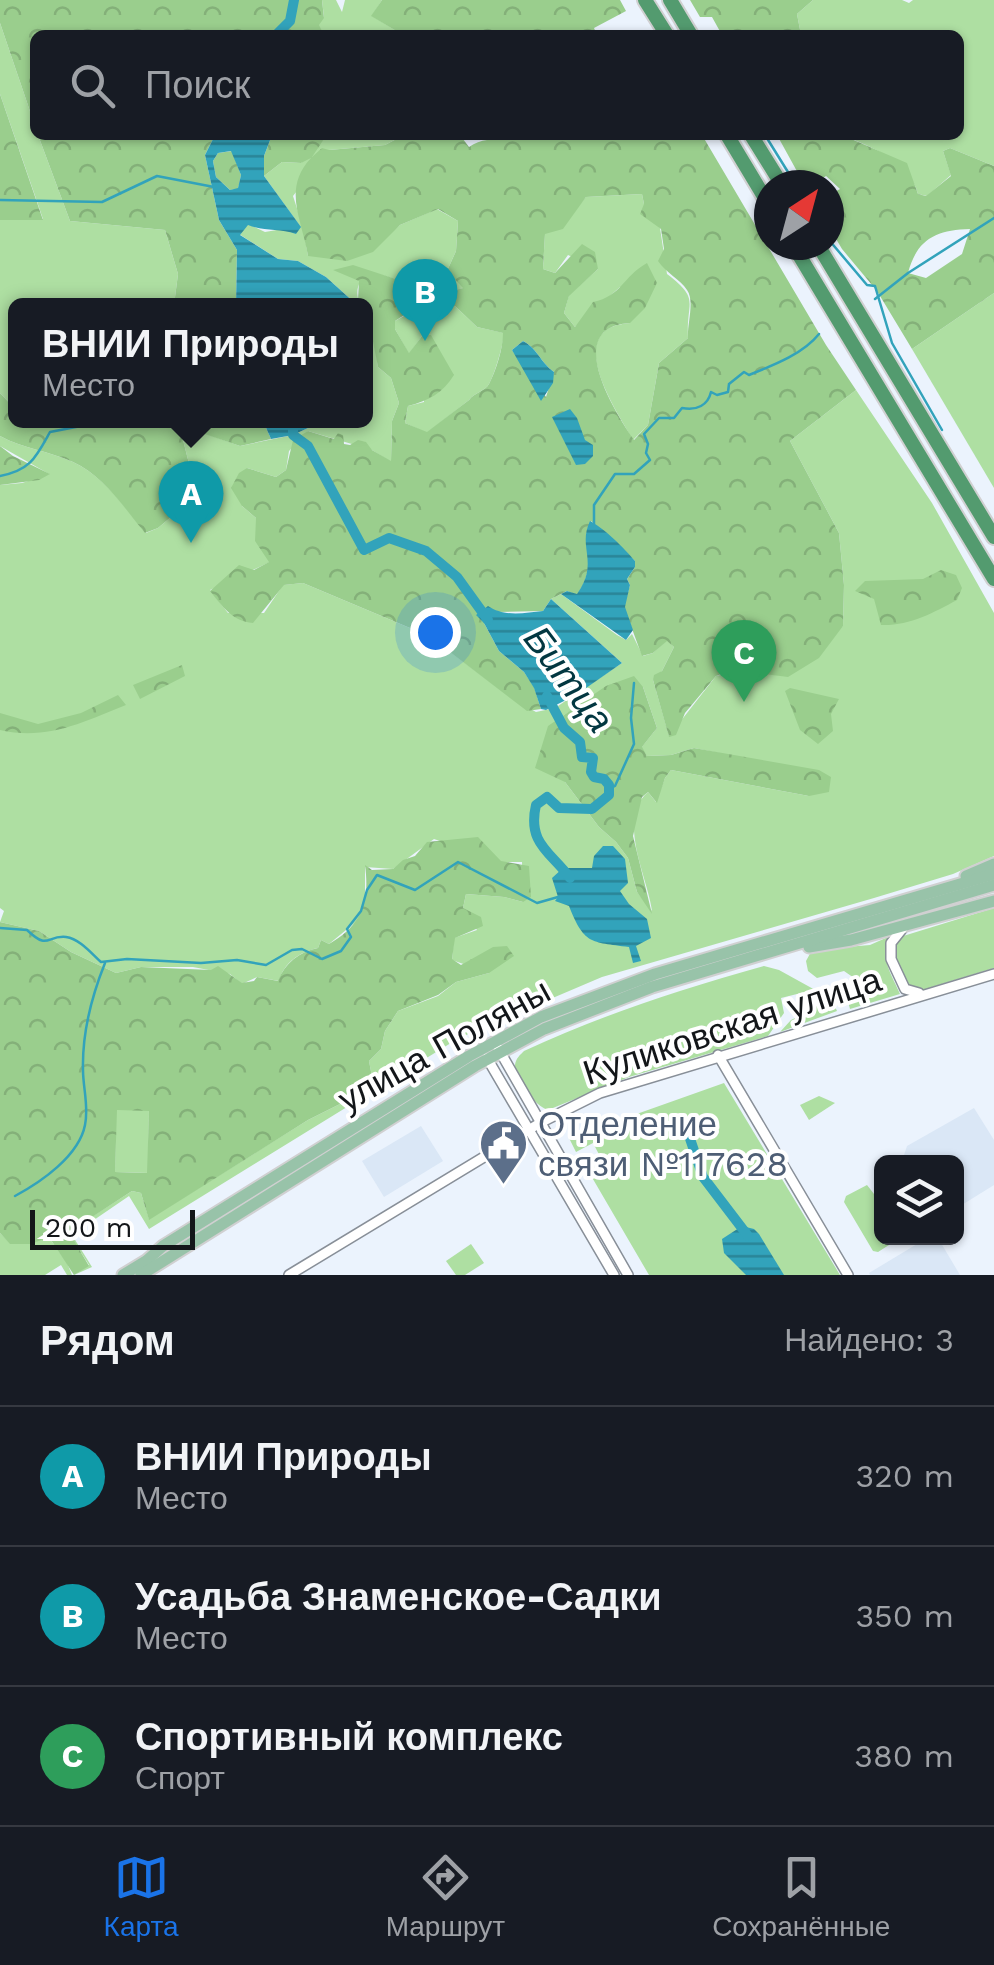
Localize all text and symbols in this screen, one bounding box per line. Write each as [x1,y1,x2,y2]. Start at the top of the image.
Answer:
search box [30,30,964,140]
icon: search [65,58,120,113]
text: Поиск [145,63,250,107]
north arrow [754,170,844,260]
pin: B [392,258,458,341]
popup [8,298,373,428]
text: ВНИИ Природы [42,322,339,366]
text: Место [42,366,135,404]
pin: A [158,460,224,543]
your location [410,607,461,658]
water label: Битца [515,618,623,740]
pin: C [712,620,776,702]
street label: Куликовская улица [578,958,887,1094]
street label: улица Поляны [331,969,557,1121]
place label: Отделение связи №117628 [538,1103,788,1185]
public building icon: Отделение связи №117628 [477,1118,529,1186]
map controls [874,1155,964,1245]
button: layers [874,1155,964,1245]
scale bar [30,1205,195,1250]
text: 200 m [45,1211,132,1244]
text: Рядом [40,1316,175,1365]
text: Найдено: 3 [784,1321,954,1359]
text: ВНИИ Природы [135,1435,432,1479]
text: A [62,1457,83,1495]
text: 320 m [855,1457,954,1495]
text: Место [135,1479,228,1517]
text: Усадьба Знаменское-Садки [135,1575,662,1619]
text: B [62,1597,83,1635]
text: 350 m [855,1597,954,1635]
text: Место [135,1619,228,1657]
text: Спортивный комплекс [135,1715,563,1759]
text: C [62,1737,83,1775]
text: 380 m [854,1737,954,1775]
text: Спорт [135,1759,225,1797]
tab: Карта [104,1850,179,1943]
tab: Маршрут [386,1850,505,1943]
tab: Сохранённые [712,1850,890,1943]

